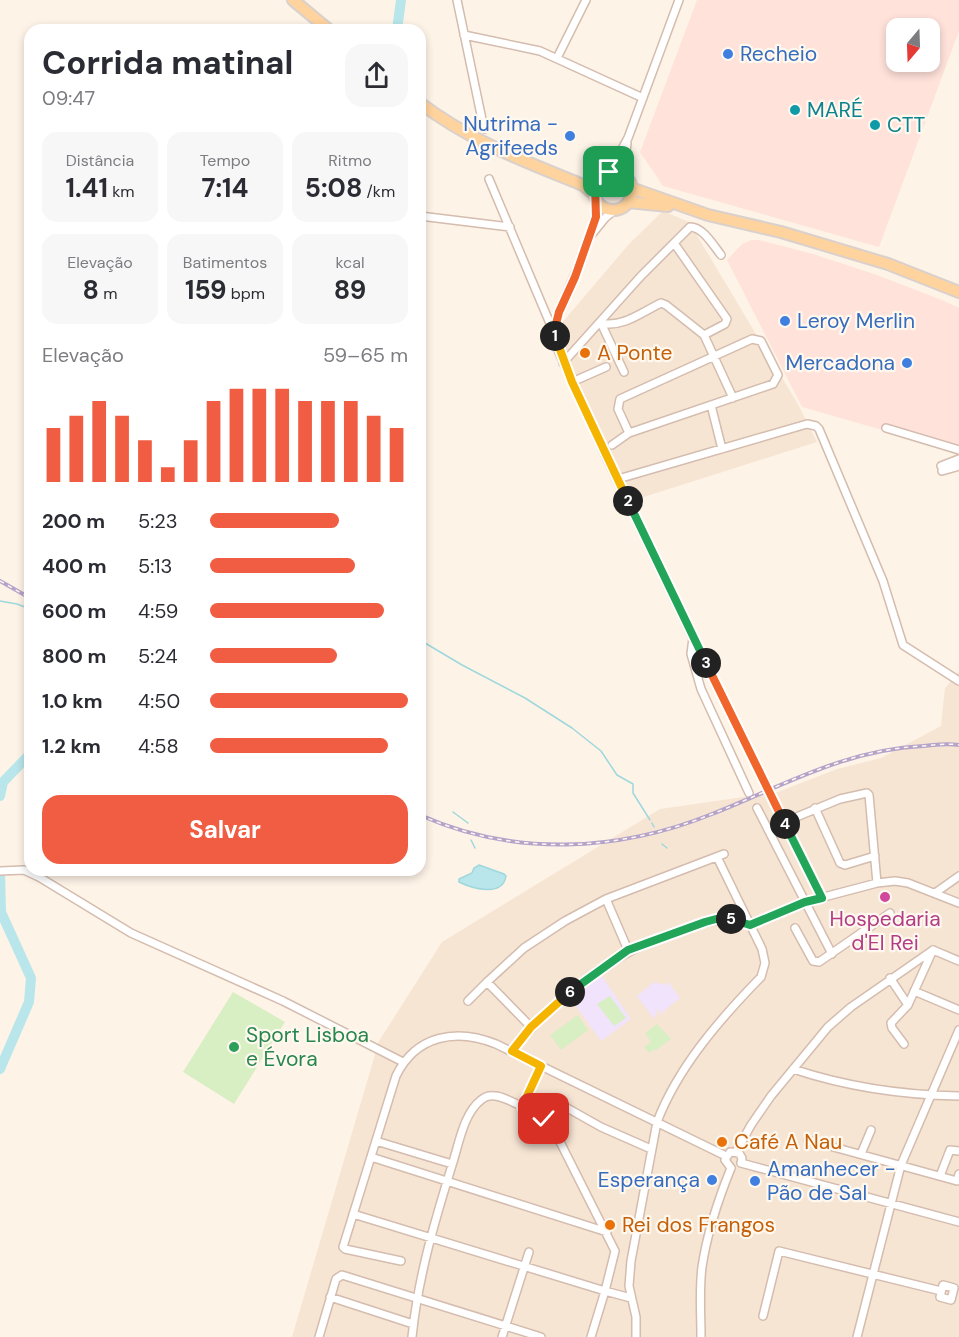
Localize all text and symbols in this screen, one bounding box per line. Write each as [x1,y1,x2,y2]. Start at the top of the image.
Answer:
north arrow [886,18,940,72]
map controls [886,18,940,72]
place label: Recheio [740,40,817,68]
text: Corrida matinal [42,41,293,84]
button: share [345,44,408,107]
marker: Recheio [721,47,735,61]
text: 09:47 [42,85,95,111]
place label: MARÉ [807,96,863,124]
marker: MARÉ [788,103,802,117]
place label: Nutrima - Agrifeeds [463,110,558,162]
place label: CTT [887,111,925,139]
marker: CTT [868,118,882,132]
marker: Nutrima - Agrifeeds [563,129,577,143]
pin [583,146,634,197]
text: Distância [66,150,134,171]
text: Tempo [200,150,250,171]
text: Ritmo [328,150,372,171]
icon: arrive [592,155,625,188]
text: 1.41 [66,171,108,205]
text: 7:14 [202,171,248,205]
text: 5:08 [305,171,362,205]
text: km [108,181,134,202]
text: /km [362,181,395,202]
text: Elevação [67,252,133,273]
text: Batimentos [183,252,267,273]
text: kcal [336,252,364,273]
text: 8 [83,273,99,307]
text: 159 [185,273,226,307]
text: 89 [334,273,366,307]
text: m [99,283,117,304]
text: bpm [226,283,265,304]
place label: Leroy Merlin [797,307,915,335]
marker: Leroy Merlin [778,314,792,328]
pin: 1 [540,321,570,351]
text: 1 [552,325,558,346]
place label: A Ponte [597,339,673,367]
text: Elevação [42,342,124,368]
text: 59–65 m [323,342,408,368]
marker: A Ponte [578,346,592,360]
place label: Mercadona [786,349,895,377]
marker: Mercadona [900,356,914,370]
pin: 2 [613,486,643,516]
text: 2 [623,490,633,511]
text: 200 m [42,508,105,534]
text: 5:23 [138,508,178,534]
text: 400 m [42,553,107,579]
text: 5:13 [138,553,172,579]
text: 600 m [42,598,106,624]
text: 4:59 [138,598,178,624]
text: 800 m [42,643,106,669]
text: 5:24 [138,643,178,669]
pin: 3 [691,648,721,678]
text: 3 [701,652,711,673]
text: 1.0 km [42,688,103,714]
text: 4:50 [138,688,180,714]
text: 1.2 km [42,733,101,759]
text: 4:58 [138,733,179,759]
button: Salvar [42,795,408,864]
pin: 4 [770,809,800,839]
text: 4 [780,813,790,834]
marker: Hospedaria d'El Rei [878,890,892,904]
pin: 5 [716,904,746,934]
place label: Hospedaria d'El Rei [829,905,941,957]
text: 5 [726,908,736,929]
pin: 6 [555,977,585,1007]
text: 6 [565,981,575,1002]
place label: Sport Lisboa e Évora [246,1021,369,1073]
marker: Sport Lisboa e Évora [227,1040,241,1054]
pin [518,1093,569,1144]
icon: check [527,1102,560,1135]
place label: Café A Nau [734,1128,842,1156]
marker: Café A Nau [715,1135,729,1149]
place label: Amanhecer - Pão de Sal [767,1155,896,1207]
place label: Esperança [598,1166,700,1194]
marker: Esperança [705,1173,719,1187]
marker: Amanhecer - Pão de Sal [748,1174,762,1188]
place label: Rei dos Frangos [622,1211,775,1239]
marker: Rei dos Frangos [603,1218,617,1232]

